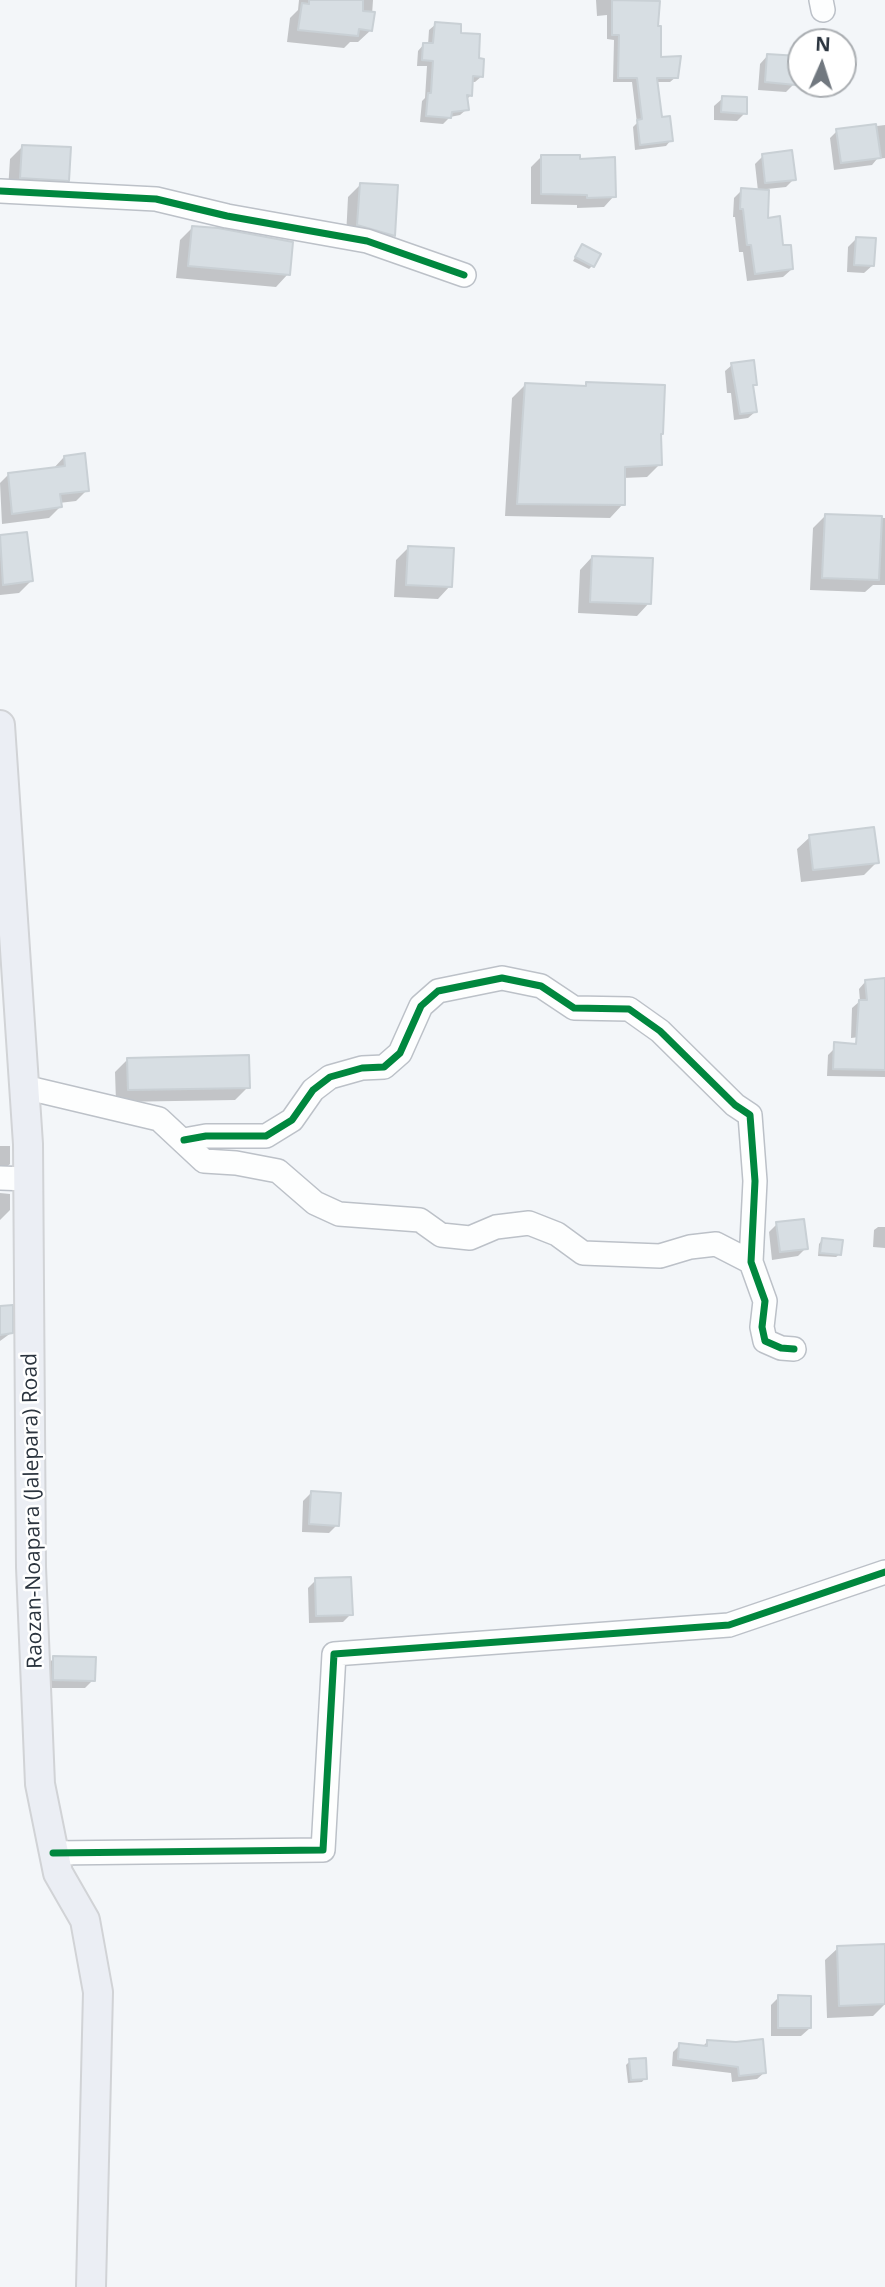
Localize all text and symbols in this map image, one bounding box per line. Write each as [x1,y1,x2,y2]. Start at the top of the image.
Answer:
north arrow [787,28,857,98]
text: N [815,31,831,57]
street label: Raozan-Noapara (Jalepara) Road [18,1353,48,1669]

